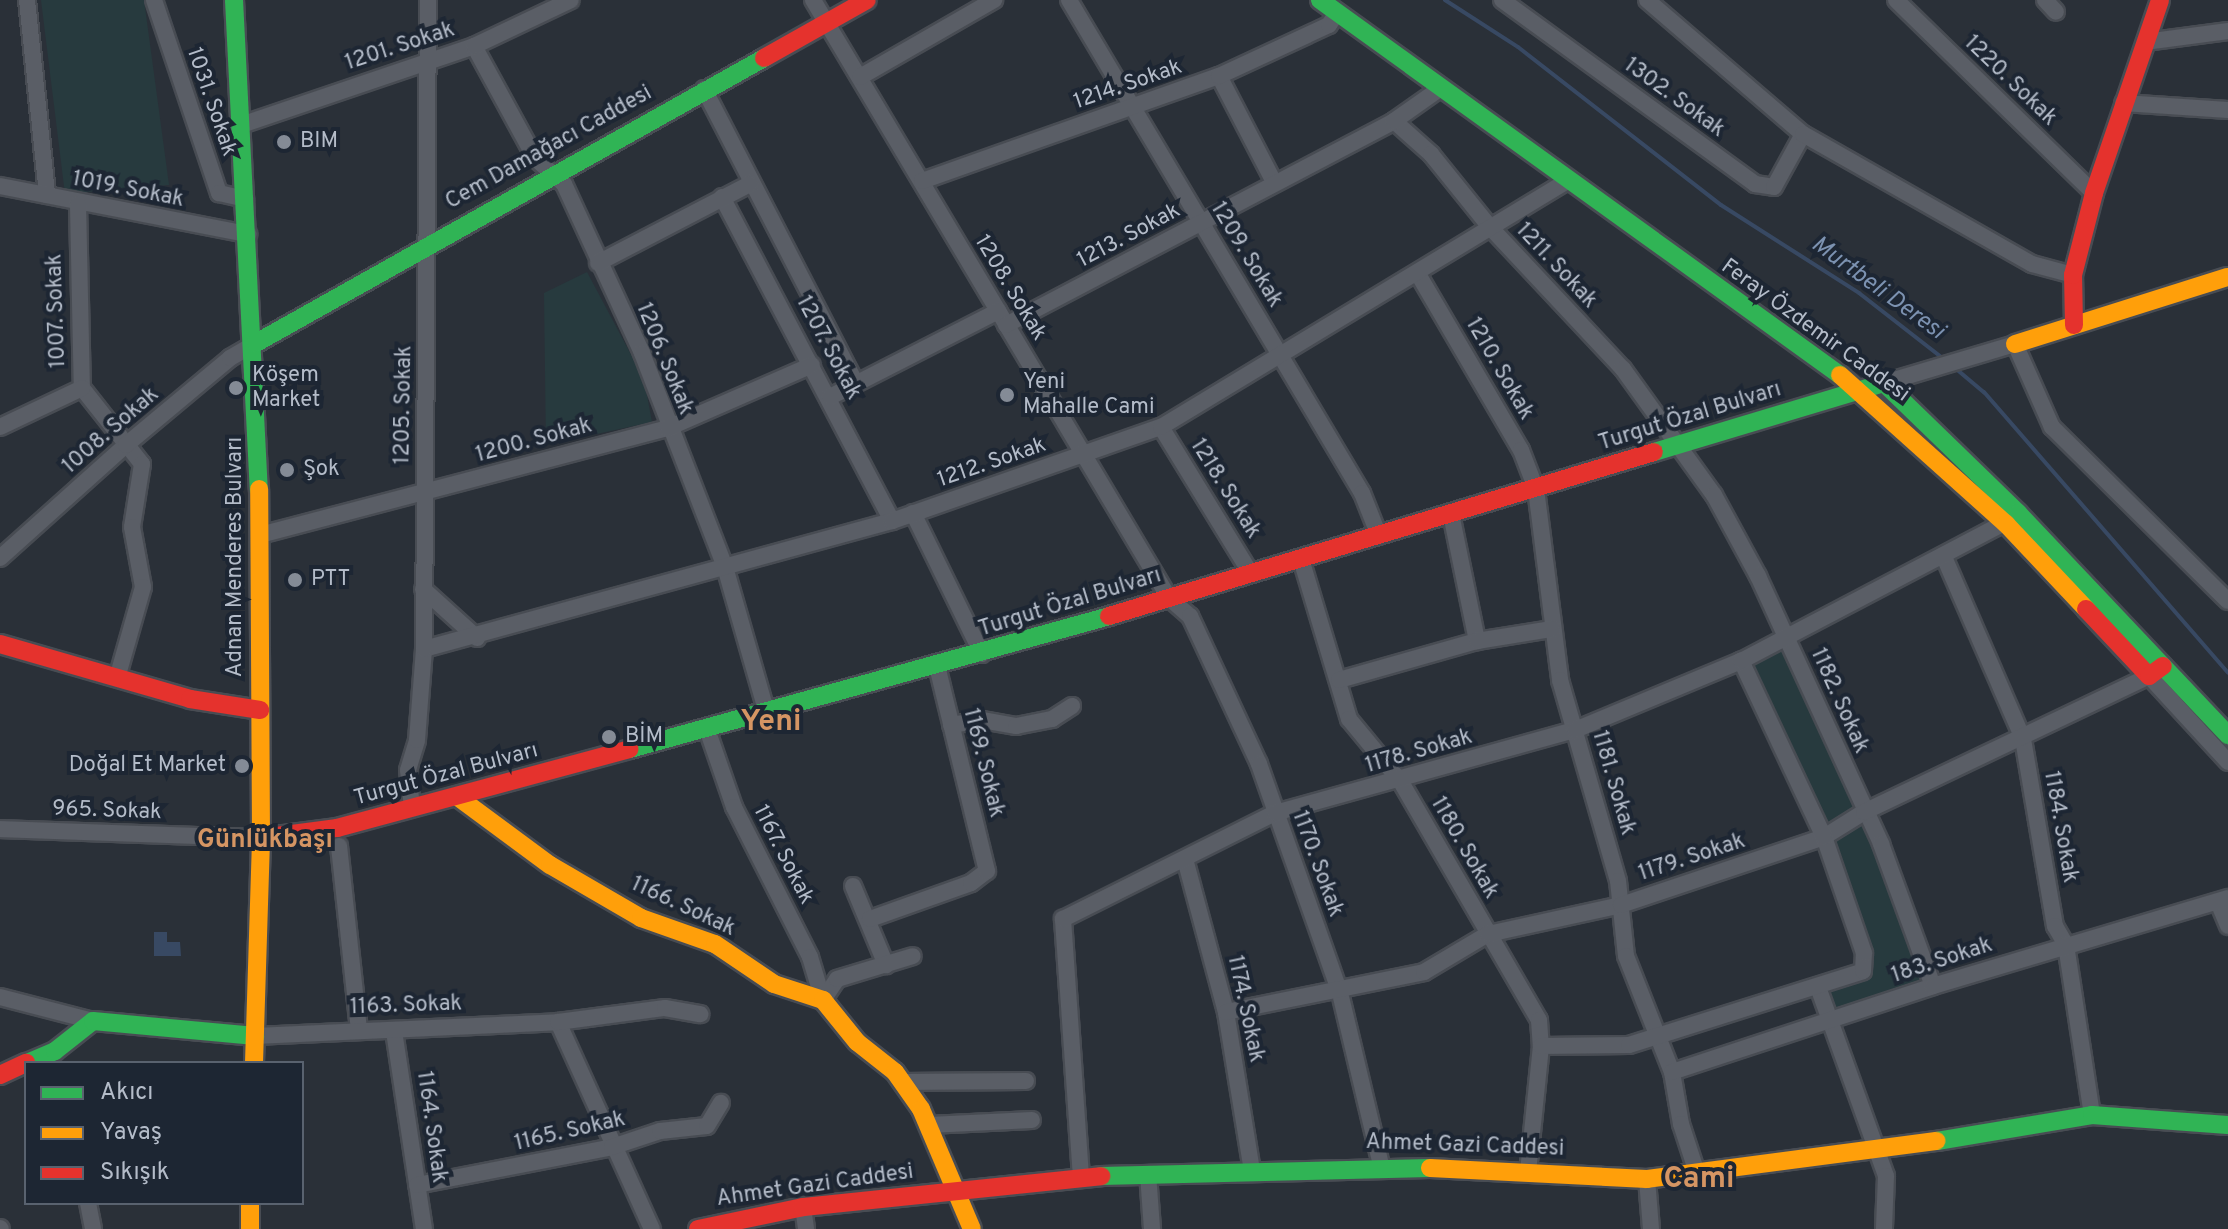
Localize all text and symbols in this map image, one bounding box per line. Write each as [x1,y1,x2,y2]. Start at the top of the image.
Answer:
street label: 1201. Sokak [342,17,458,77]
street label: 1220. Sokak [1958,30,2062,132]
street label: 1031. Sokak [180,44,242,160]
street label: 1302. Sokak [1618,53,1730,143]
street label: 1214. Sokak [1070,54,1186,116]
street label: Cem Damağacı Caddesi [441,80,657,216]
place label: BIM [300,129,338,155]
marker: BIM [275,133,293,151]
street label: 1019. Sokak [70,166,186,214]
street label: 1209. Sokak [1204,197,1288,313]
street label: 1213. Sokak [1073,198,1185,274]
street label: 1211. Sokak [1510,218,1602,314]
street label: 1208. Sokak [968,230,1052,346]
water label: Murtbeli Deresi [1805,231,1949,347]
street label: 1007. Sokak [42,253,72,369]
street label: Feray Özdemir Caddesi [1716,254,1914,408]
street label: 1207. Sokak [790,291,866,405]
street label: 1206. Sokak [630,299,698,419]
street label: 1210. Sokak [1459,313,1539,425]
street label: 1205. Sokak [390,345,418,465]
place label: Köşem Market [252,362,320,414]
place label: Yeni Mahalle Cami [1023,369,1155,420]
street label: Turgut Özal Bulvarı [1596,377,1784,457]
marker: Köşem Market [227,379,245,397]
street label: 1008. Sokak [57,382,165,480]
marker: Yeni Mahalle Cami [998,386,1016,404]
street label: 1200. Sokak [473,413,595,469]
street label: 1212. Sokak [934,432,1050,494]
street label: 1218. Sokak [1184,434,1266,544]
street label: Adnan Menderes Bulvarı [223,437,249,677]
place label: Şok [303,457,340,483]
marker: Şok [278,461,296,479]
street label: Turgut Özal Bulvarı [976,563,1164,643]
place label: PTT [311,567,350,593]
marker: PTT [286,571,304,589]
street label: 1182. Sokak [1804,644,1874,758]
district label: Yeni [741,705,801,741]
street label: 1169. Sokak [957,706,1009,820]
place label: BİM [625,724,663,750]
street label: 1178. Sokak [1362,724,1476,780]
marker: BİM [600,728,618,746]
street label: 1181. Sokak [1586,728,1640,838]
street label: Turgut Özal Bulvarı [351,738,541,812]
place label: Doğal Et Market [69,753,226,779]
marker: Doğal Et Market [233,757,251,775]
street label: 1184. Sokak [2037,769,2083,885]
street label: 1180. Sokak [1424,792,1504,904]
street label: 965. Sokak [52,796,162,826]
street label: 1167. Sokak [747,801,819,909]
street label: 1170. Sokak [1286,807,1348,921]
district label: Günlükbaşı [197,825,333,857]
street label: 1179. Sokak [1635,828,1749,888]
street label: 1166. Sokak [627,871,739,943]
street label: 183. Sokak [1888,932,1996,990]
street label: 1174. Sokak [1221,953,1269,1065]
street label: 1163. Sokak [349,991,463,1021]
legend [24,1061,304,1205]
street label: 1164. Sokak [410,1069,452,1185]
text: Akıcı [100,1078,153,1108]
street label: 1165. Sokak [512,1106,628,1158]
text: Yavaş [100,1118,162,1148]
street label: Ahmet Gazi Caddesi [1365,1129,1565,1163]
text: Sıkışık [100,1158,170,1188]
street label: Ahmet Gazi Caddesi [715,1159,915,1213]
district label: Cami [1664,1162,1734,1198]

